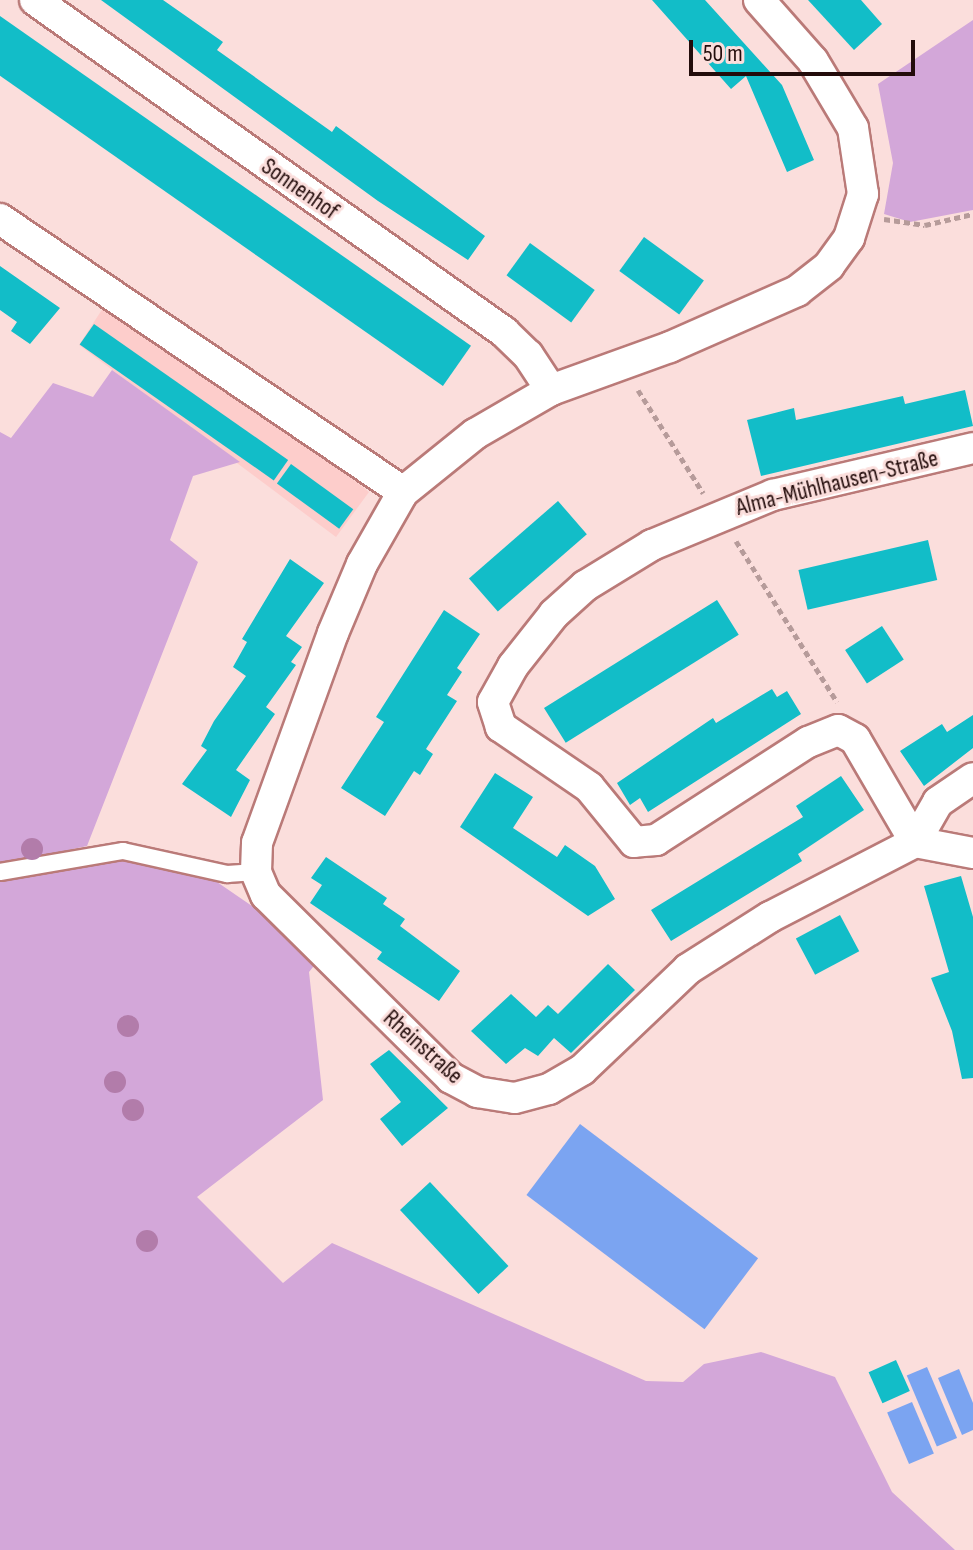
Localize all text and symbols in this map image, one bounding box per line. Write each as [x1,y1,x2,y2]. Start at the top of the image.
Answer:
scale bar [693,24,919,74]
text: 50 m [703,39,743,68]
street label: Sonnenhof [256,152,344,226]
street label: Alma-Mühlhausen-Straße [733,444,941,522]
street label: Rheinstraße [377,1004,469,1090]

